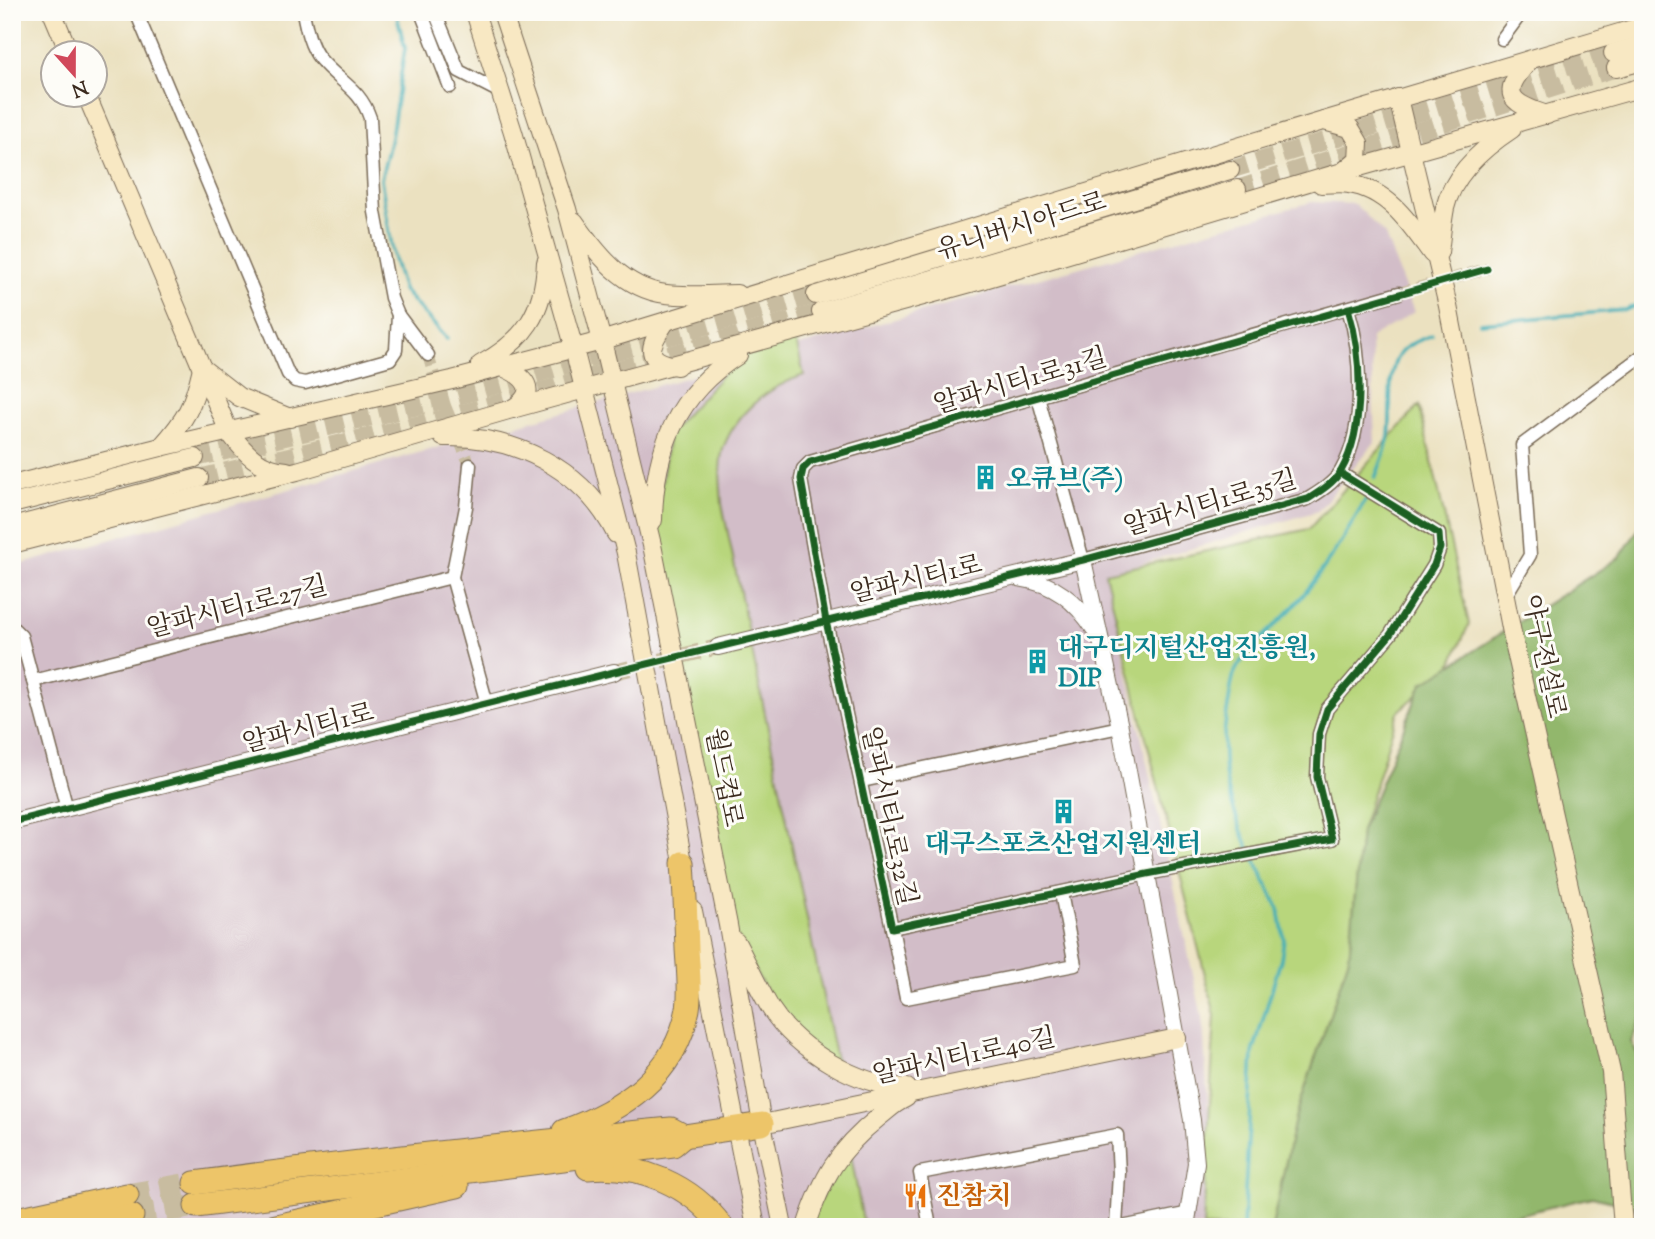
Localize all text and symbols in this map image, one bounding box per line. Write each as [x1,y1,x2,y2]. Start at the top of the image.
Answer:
north arrow [38,38,108,108]
text: N [67,72,91,103]
street label: 유니버시아드로 [932,184,1111,271]
street label: 알파시티1로31길 [930,340,1112,425]
place label: 오큐브(주) [1006,462,1123,499]
street label: 알파시티1로35길 [1120,462,1302,547]
building icon: 오큐브(주) [972,464,1000,492]
street label: 알파시티1로 [847,547,986,614]
street label: 알파시티1로27길 [144,568,332,649]
street label: 야구전설로 [1511,591,1574,722]
place label: 대구디지털산업진흥원, DIP [1058,631,1316,698]
building icon: 대구디지털산업진흥원, DIP [1024,648,1052,676]
street label: 알파시티1로 [239,695,378,764]
street label: 알파시티1로32길 [851,724,925,909]
street label: 월드컵로 [695,725,750,830]
building icon: 대구스포츠산업지원센터 [1049,797,1077,825]
place label: 대구스포츠산업지원센터 [925,827,1201,864]
street label: 알파시티1로40길 [870,1020,1059,1095]
place label: 진참치 [936,1179,1011,1216]
restaurant icon: 진참치 [902,1181,930,1209]

